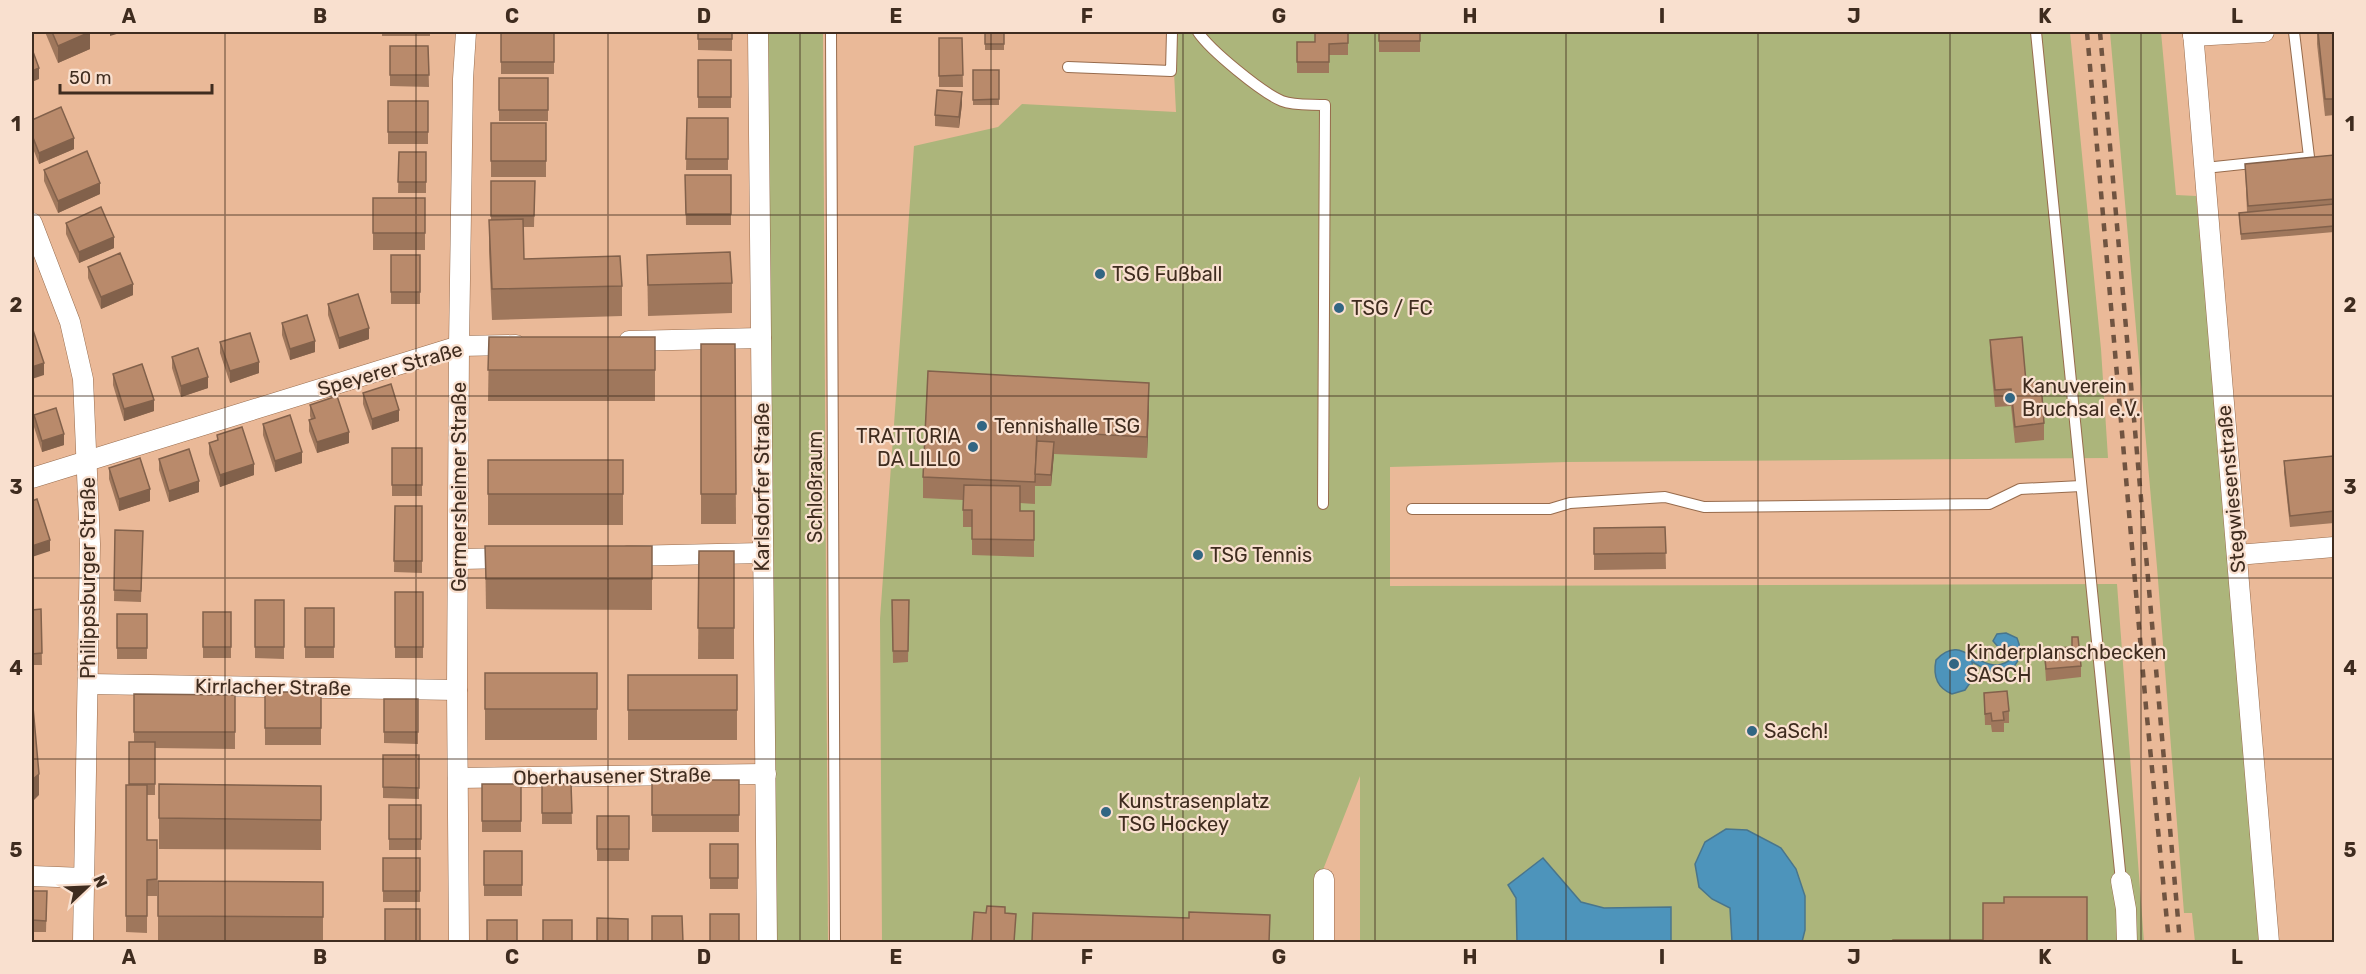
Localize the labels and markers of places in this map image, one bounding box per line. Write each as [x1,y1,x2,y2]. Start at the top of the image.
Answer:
place label: TSG Fußball [1112,262,1222,286]
marker: TSG Fußball [1093,267,1107,281]
place label: TSG / FC [1351,296,1433,320]
marker: TSG / FC [1332,301,1346,315]
place label: Kanuverein Bruchsal e.V. [2022,374,2141,421]
marker: Kanuverein Bruchsal e.V. [2003,391,2017,405]
place label: Tennishalle TSG [994,414,1140,438]
marker: Tennishalle TSG [975,419,989,433]
place label: TRATTORIA DA LILLO [856,424,961,471]
marker: TRATTORIA DA LILLO [966,440,980,454]
place label: TSG Tennis [1210,543,1312,567]
marker: TSG Tennis [1191,548,1205,562]
place label: Kinderplanschbecken SASCH [1966,640,2166,687]
marker: Kinderplanschbecken SASCH [1947,657,1961,671]
place label: SaSch! [1764,719,1828,743]
marker: SaSch! [1745,724,1759,738]
place label: Kunstrasenplatz TSG Hockey [1118,789,1269,836]
marker: Kunstrasenplatz TSG Hockey [1099,805,1113,819]

